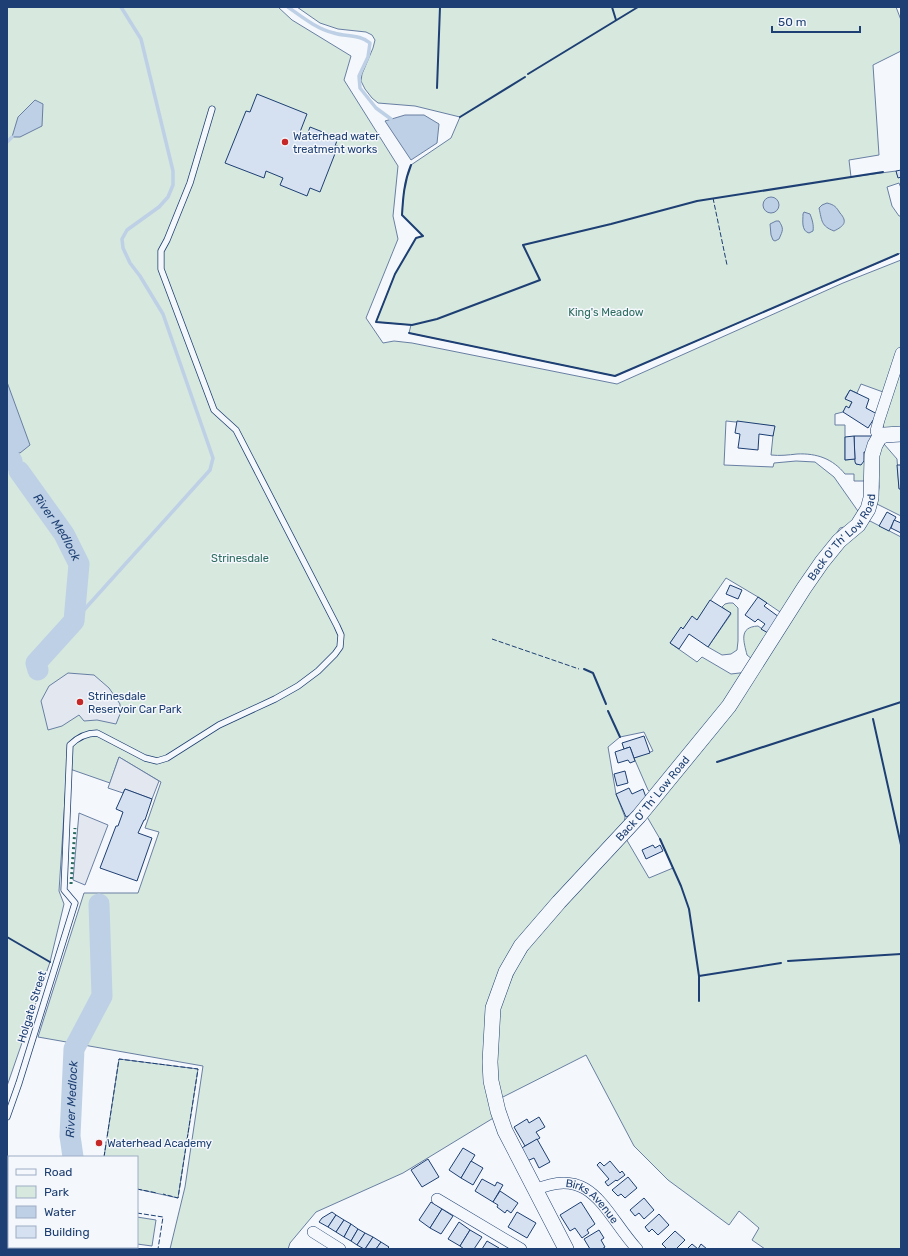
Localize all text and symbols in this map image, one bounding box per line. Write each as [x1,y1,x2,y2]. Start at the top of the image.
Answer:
scale bar [772,8,860,34]
text: 50 m [778,15,806,29]
place label: Waterhead water treatment works [293,130,380,156]
marker: Waterhead water treatment works [280,137,290,147]
park label: King's Meadow [568,306,644,319]
water label: River Medlock [30,491,84,564]
street label: Back O' Th' Low Road [805,494,878,583]
park label: Strinesdale [211,552,269,565]
place label: Strinesdale Reservoir Car Park [88,690,182,716]
marker: Strinesdale Reservoir Car Park [75,697,85,707]
street label: Back O' Th' Low Road [613,753,692,843]
street label: Holgate Street [15,969,49,1044]
water label: River Medlock [63,1060,80,1138]
place label: Waterhead Academy [107,1137,212,1150]
marker: Waterhead Academy [94,1138,104,1148]
legend [8,1156,138,1248]
text: Road [44,1165,72,1179]
street label: Birks Avenue [565,1176,621,1226]
text: Park [44,1185,70,1199]
text: Water [44,1205,76,1219]
text: Building [44,1225,90,1239]

